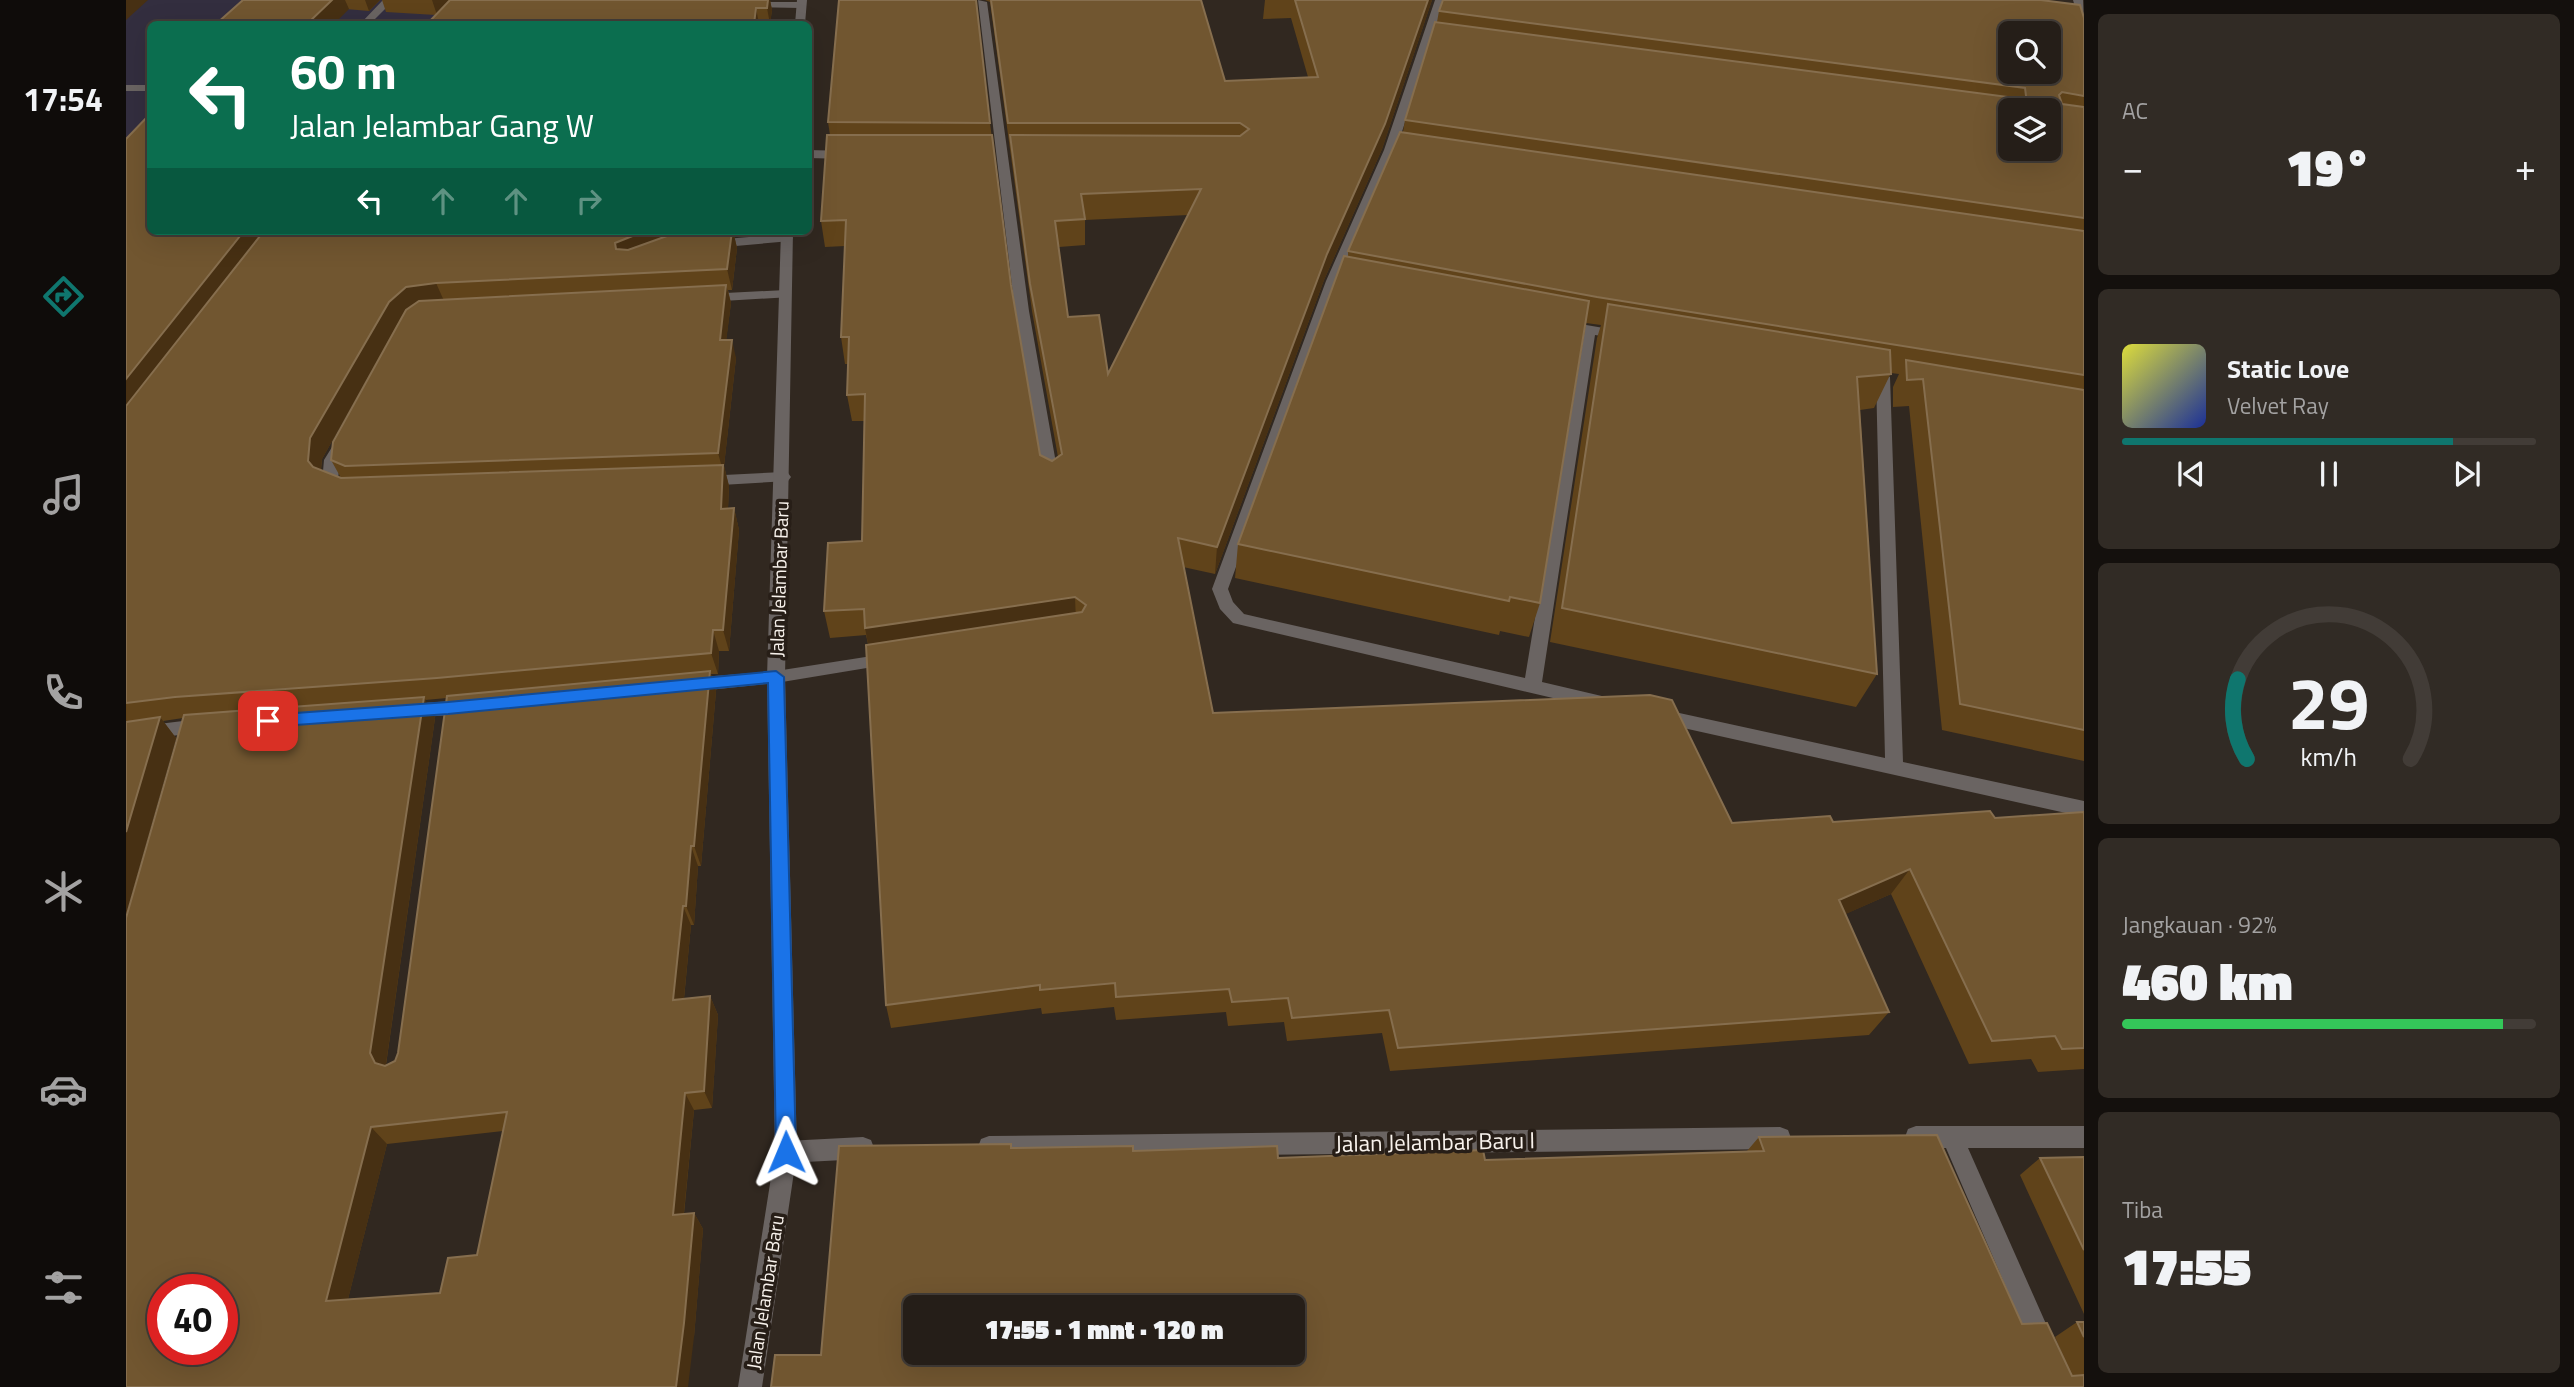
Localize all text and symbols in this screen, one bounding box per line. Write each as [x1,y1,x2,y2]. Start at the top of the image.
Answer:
map controls [1998,21,2061,161]
button: search [1998,21,2061,84]
text: 60 m [290,33,397,108]
icon: left [175,49,266,140]
text: 17:54 [23,75,103,123]
text: AC [2122,93,2148,128]
button: layers [1998,98,2061,161]
text: Jalan Jelambar Gang W [290,101,594,149]
text: 19° [2286,127,2372,206]
text: − [2122,138,2143,196]
text: + [2515,138,2536,196]
icon: left [351,182,389,220]
icon: ahead [424,182,462,220]
icon: ahead [497,182,535,220]
icon: right [570,182,608,220]
icon: directions [39,272,88,321]
text: Static Love [2227,349,2349,388]
text: Velvet Ray [2227,388,2329,423]
icon: previous [2172,455,2210,493]
icon: pause [2310,455,2348,493]
icon: next [2448,455,2486,493]
icon: music [39,470,88,519]
street label: Jalan Jelambar Baru [761,500,796,658]
text: 29 [2288,648,2370,758]
icon: phone [39,668,88,717]
pin [238,691,298,751]
icon: arrive [249,702,287,740]
text: km/h [2301,738,2357,776]
icon: climate [39,867,88,916]
text: Jangkauan · 92% [2122,907,2277,942]
text: 460 km [2122,941,2293,1020]
icon: car [39,1065,88,1114]
position arrow [749,1115,823,1189]
street label: Jalan Jelambar Baru I [1335,1122,1535,1161]
text: Tiba [2122,1192,2163,1227]
street label: Jalan Jelambar Baru [738,1212,791,1371]
text: 17:55 [2122,1226,2251,1305]
icon: filters [39,1263,88,1312]
speed limit sign: 40 [147,1274,238,1365]
text: 17:55 · 1 mnt · 120 m [985,1310,1223,1349]

